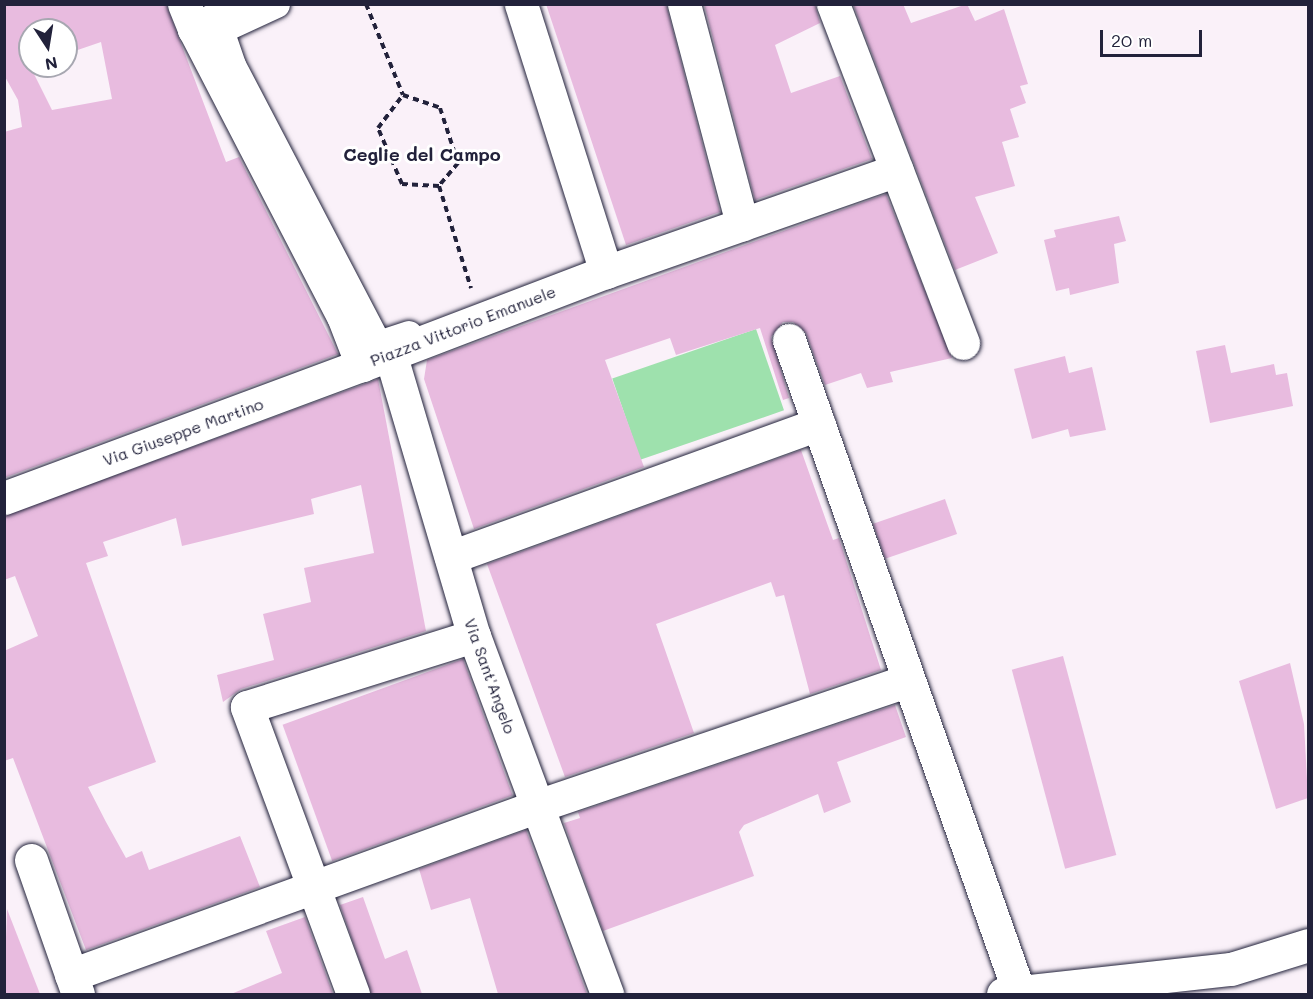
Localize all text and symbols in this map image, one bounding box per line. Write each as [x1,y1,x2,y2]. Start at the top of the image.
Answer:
north arrow [18,18,78,78]
scale bar [1103,18,1205,56]
text: 20 m [1111,28,1152,52]
text: N [43,53,60,76]
district label: Ceglie del Campo [343,143,501,165]
street label: Piazza Vittorio Emanuele [368,282,558,370]
street label: Via Giuseppe Martino [100,394,266,470]
street label: Via Sant'Angelo [460,616,520,736]

